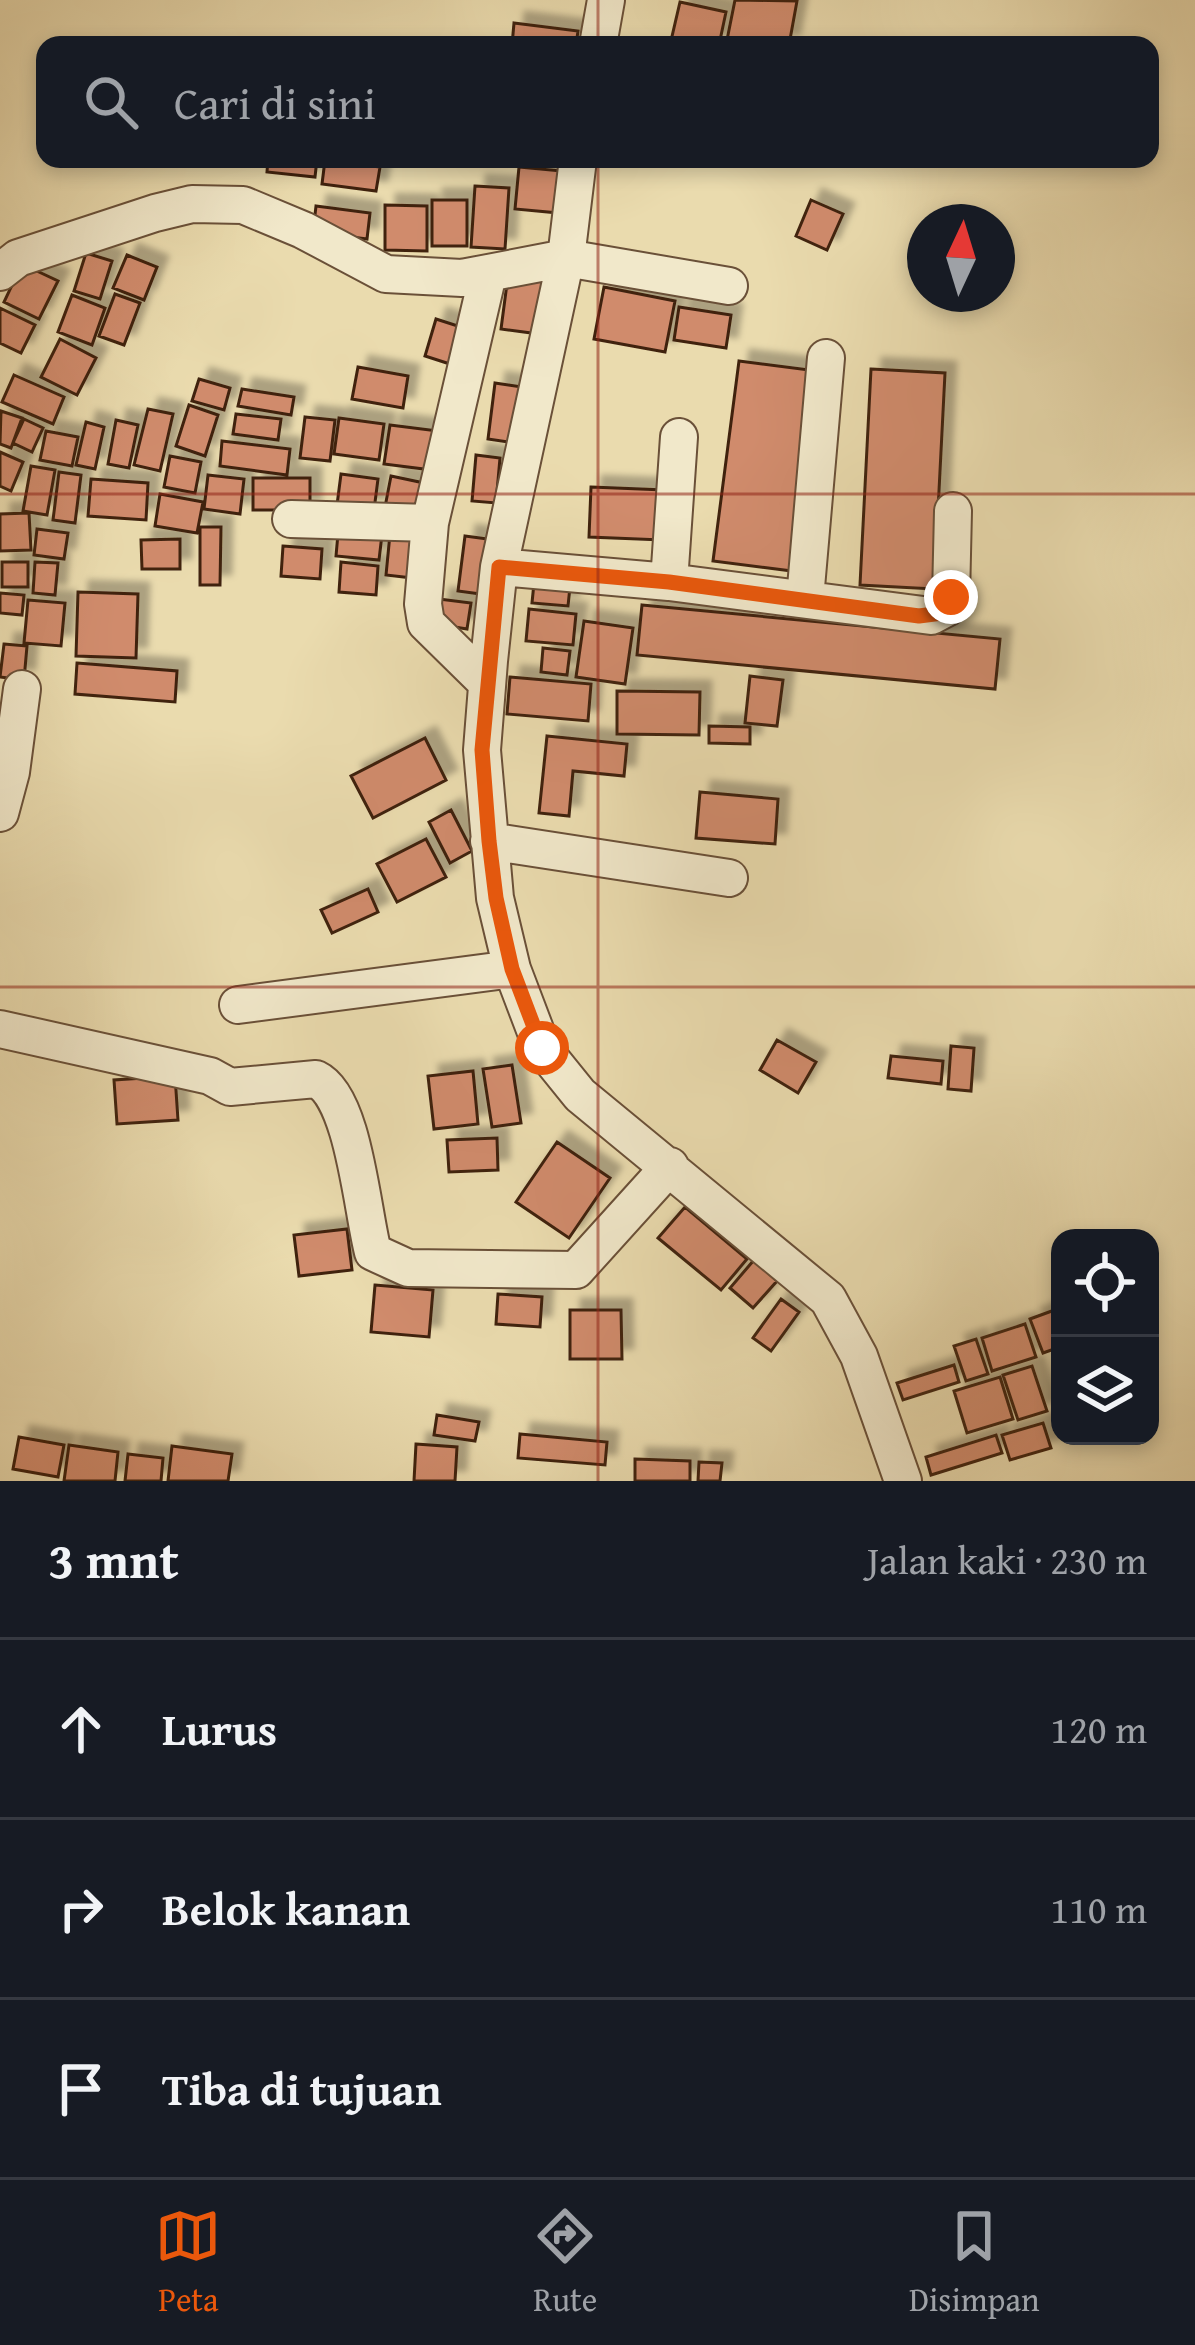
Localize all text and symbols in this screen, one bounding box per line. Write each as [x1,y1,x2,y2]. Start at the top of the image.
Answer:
search box [36,36,1159,168]
icon: search [78,69,144,135]
text: Cari di sini [174,70,376,135]
north arrow [907,204,1015,312]
route end [924,570,978,624]
route start [515,1021,569,1075]
map controls [1051,1229,1159,1445]
button: locate [1051,1229,1159,1337]
button: layers [1051,1337,1159,1445]
text: 3 mnt [48,1522,179,1597]
text: Jalan kaki · 230 m [867,1531,1147,1588]
icon: ahead [48,1696,114,1762]
text: Lurus [162,1696,277,1761]
text: 120 m [1050,1700,1147,1757]
icon: right [48,1876,114,1942]
text: Belok kanan [162,1876,410,1941]
text: 110 m [1050,1880,1147,1937]
icon: arrive [48,2056,114,2122]
text: Tiba di tujuan [162,2056,442,2121]
tab: Peta [155,2203,221,2323]
tab: Rute [532,2203,598,2323]
tab: Disimpan [909,2203,1040,2323]

